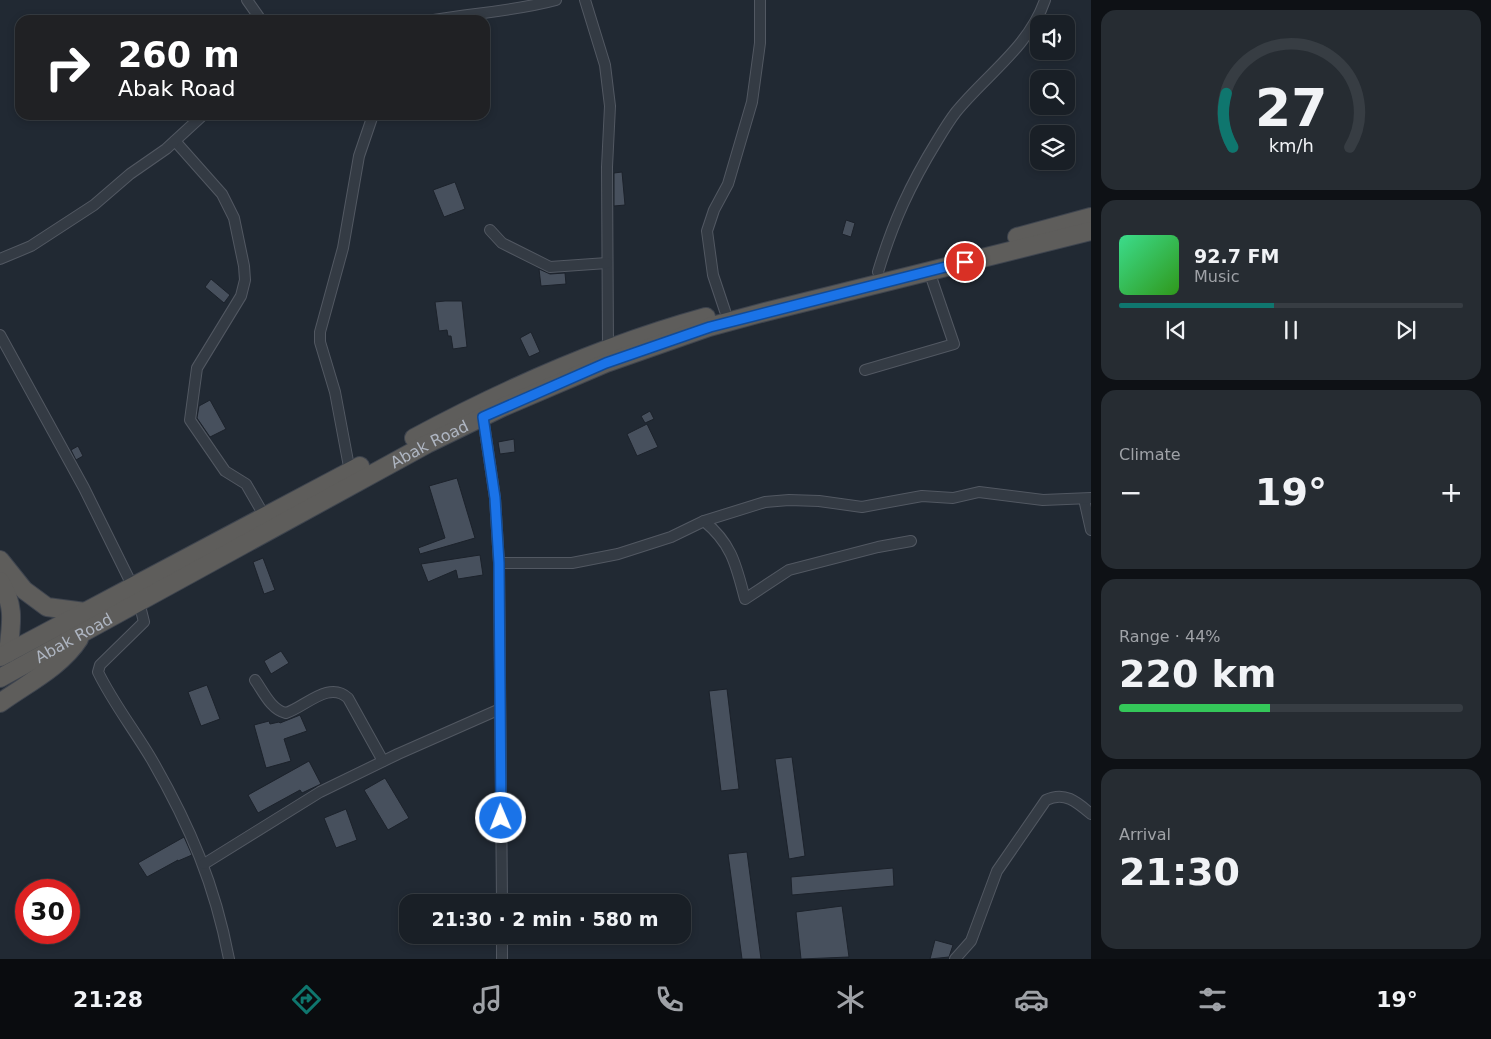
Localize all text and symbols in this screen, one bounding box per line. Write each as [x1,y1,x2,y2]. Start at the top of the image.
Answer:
map controls [1030,15,1075,170]
button: sound [1030,15,1075,60]
icon: right [35,35,100,100]
text: 260 m [118,35,240,75]
button: search [1030,70,1075,115]
text: Abak Road [118,76,235,101]
text: 27 [1255,78,1327,138]
button: layers [1030,125,1075,170]
text: km/h [1268,135,1314,156]
pin [944,241,986,283]
text: 92.7 FM [1194,245,1279,267]
icon: arrive [951,248,979,276]
text: Music [1194,267,1240,286]
icon: previous [1162,316,1190,344]
icon: pause [1277,316,1305,344]
icon: next [1392,316,1420,344]
street label: Abak Road [387,416,472,472]
text: Climate [1119,445,1181,464]
text: 19° [1255,470,1327,514]
text: − [1119,476,1142,509]
text: + [1440,476,1463,509]
street label: Abak Road [32,609,116,667]
text: Range · 44% [1119,627,1221,646]
text: 220 km [1119,652,1276,696]
position arrow [474,791,526,843]
text: Arrival [1119,825,1171,844]
text: 21:30 [1119,850,1240,894]
speed limit sign: 30 [15,879,80,944]
text: 21:30 · 2 min · 580 m [431,908,659,930]
icon: directions [289,982,324,1017]
icon: music [470,982,505,1017]
icon: phone [652,982,687,1017]
icon: climate [833,982,868,1017]
icon: car [1014,982,1049,1017]
icon: filters [1195,982,1230,1017]
text: 21:28 [73,987,143,1012]
text: 19° [1376,987,1418,1012]

